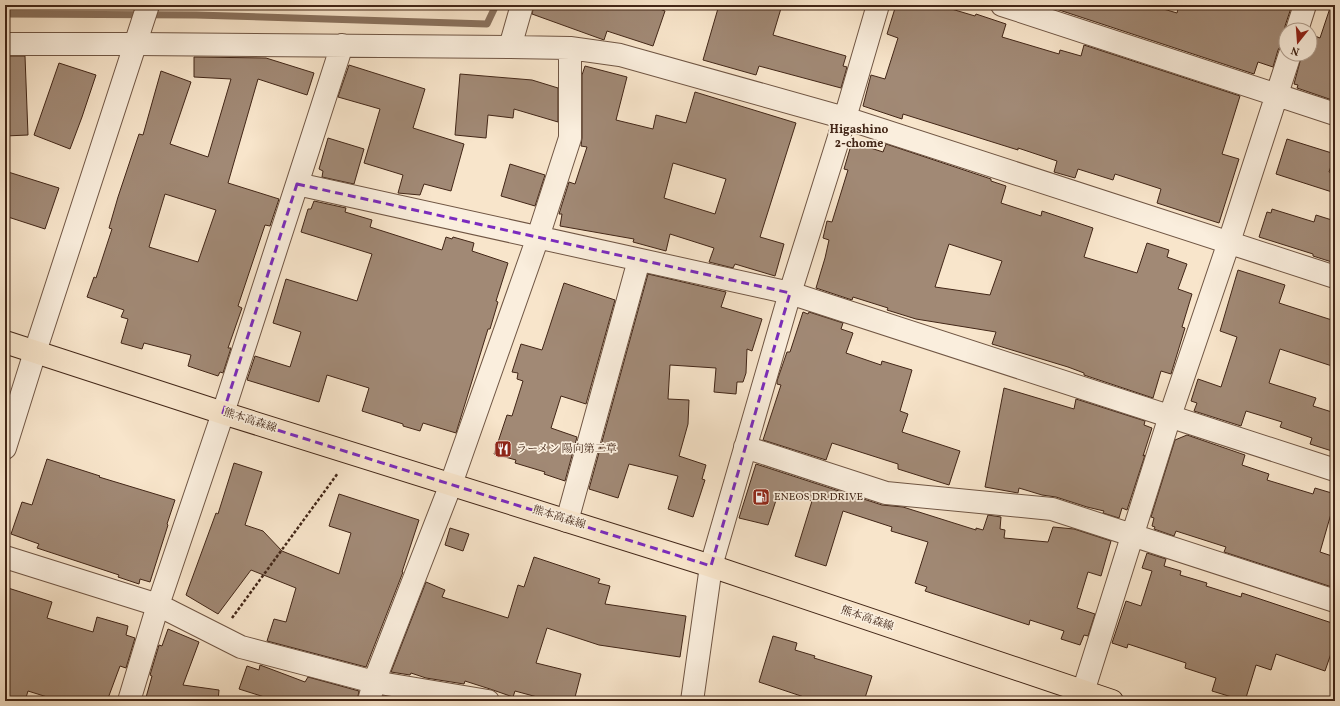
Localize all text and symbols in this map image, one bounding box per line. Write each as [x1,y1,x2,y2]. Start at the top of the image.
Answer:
north arrow [1278,22,1318,62]
text: N [1289,42,1302,58]
district label: Higashino 2-chome [830,122,889,152]
street label: 熊本高森線 [222,405,278,437]
restaurant icon: ラーメン 陽向第二章 [493,439,513,459]
place label: ラーメン 陽向第二章 [516,442,617,457]
fuel station icon: ENEOS DR DRIVE [751,487,771,507]
place label: ENEOS DR DRIVE [774,490,863,505]
street label: 熊本高森線 [531,503,587,533]
street label: 熊本高森線 [839,603,895,635]

